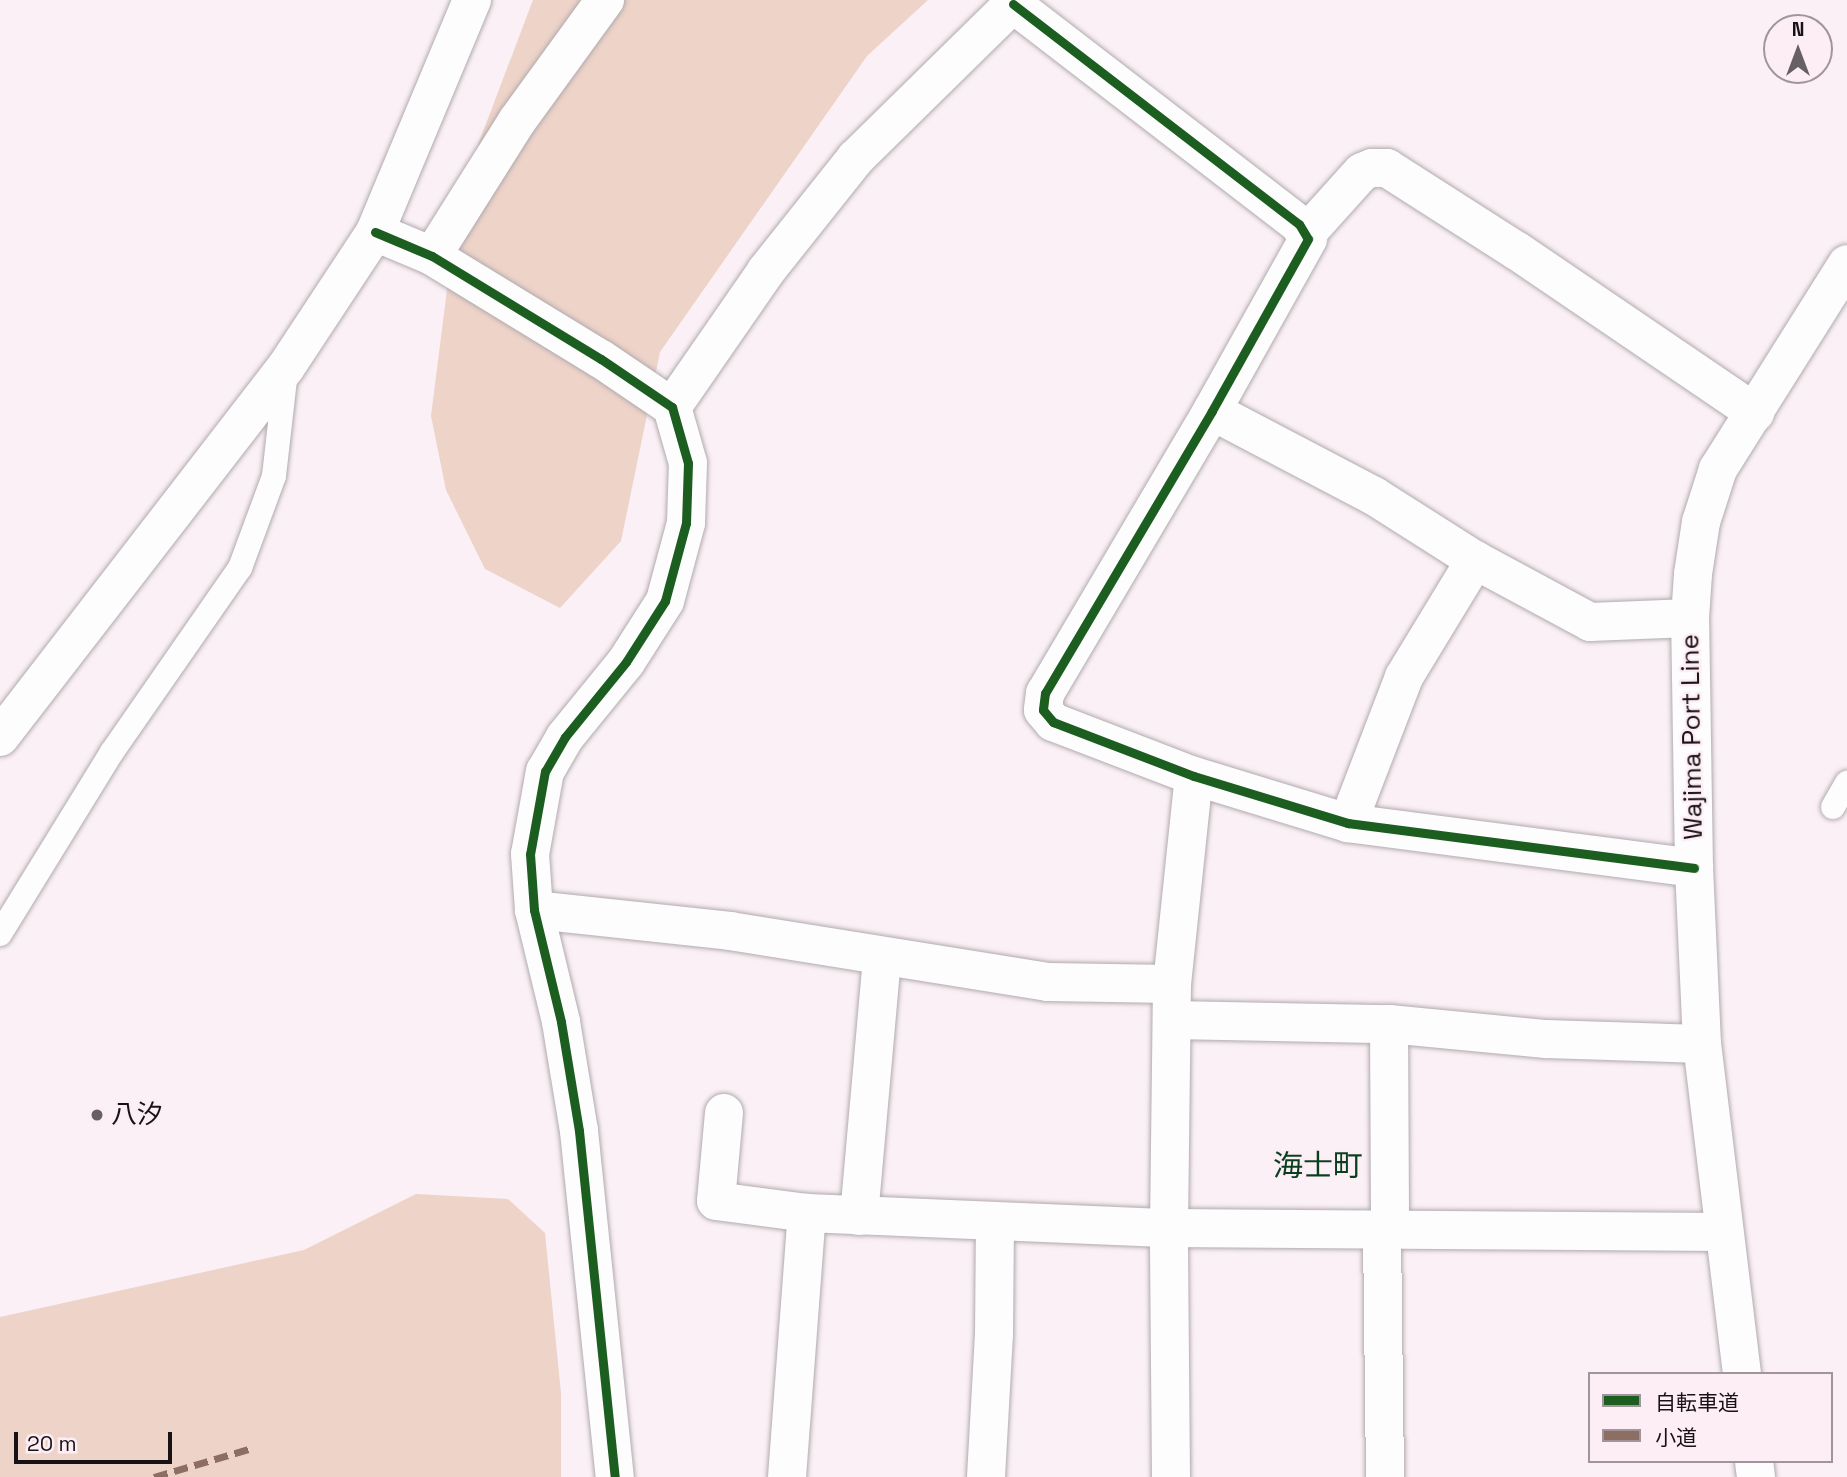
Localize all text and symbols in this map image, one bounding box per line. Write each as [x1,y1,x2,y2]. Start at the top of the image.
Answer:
north arrow [1763,14,1833,84]
text: N [1792,17,1804,42]
street label: Wajima Port Line [1675,634,1709,840]
place label: 八汐 [111,1099,163,1131]
marker: 八汐 [89,1107,105,1123]
district label: 海士町 [1273,1148,1363,1184]
legend [1588,1372,1833,1463]
text: 自転車道 [1655,1389,1739,1416]
scale bar [18,1418,175,1462]
text: 小道 [1655,1424,1697,1451]
text: 20 m [27,1430,77,1457]

